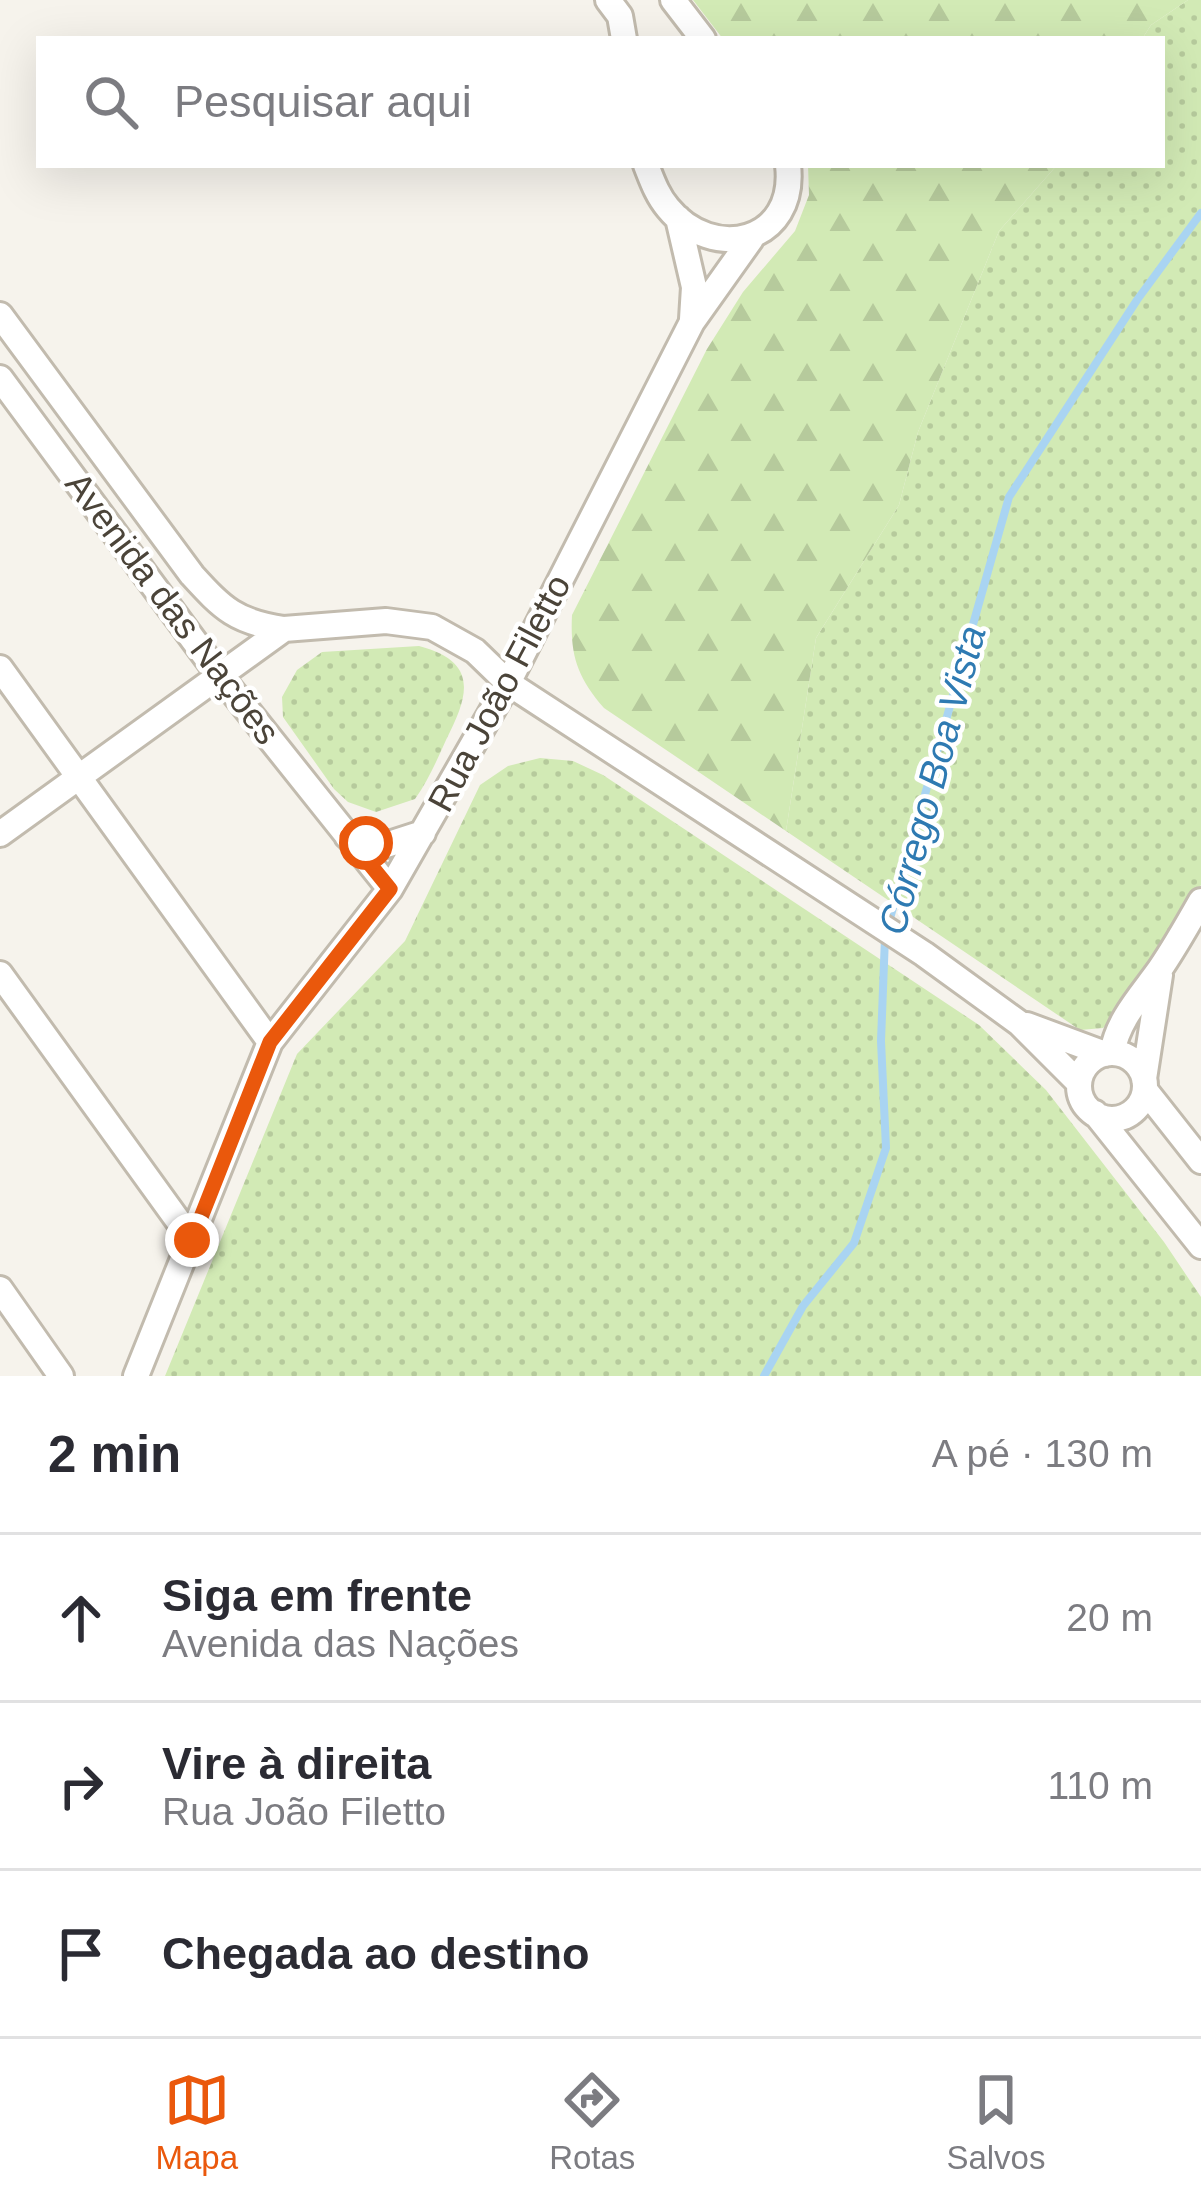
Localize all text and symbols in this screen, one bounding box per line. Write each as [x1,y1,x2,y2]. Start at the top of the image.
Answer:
search box [36,36,1165,168]
icon: search [78,69,144,135]
text: Pesquisar aqui [174,76,472,127]
street label: Avenida das Nações [57,464,289,752]
street label: Rua João Filetto [419,568,579,818]
water label: Córrego Boa Vista [870,621,994,939]
route start [339,816,393,870]
route end [165,1213,219,1267]
text: 2 min [48,1426,181,1483]
text: A pé · 130 m [932,1432,1153,1475]
text: Siga em frente [162,1570,472,1621]
icon: ahead [48,1585,114,1651]
text: 20 m [1066,1596,1153,1639]
text: Avenida das Nações [162,1622,519,1665]
text: Vire à direita [162,1738,431,1789]
icon: right [48,1753,114,1819]
text: 110 m [1048,1764,1153,1807]
text: Rua João Filetto [162,1790,446,1833]
icon: arrive [48,1921,114,1987]
text: Chegada ao destino [162,1928,590,1979]
tab: Mapa [156,2067,238,2177]
tab: Rotas [549,2067,635,2177]
tab: Salvos [946,2067,1045,2177]

